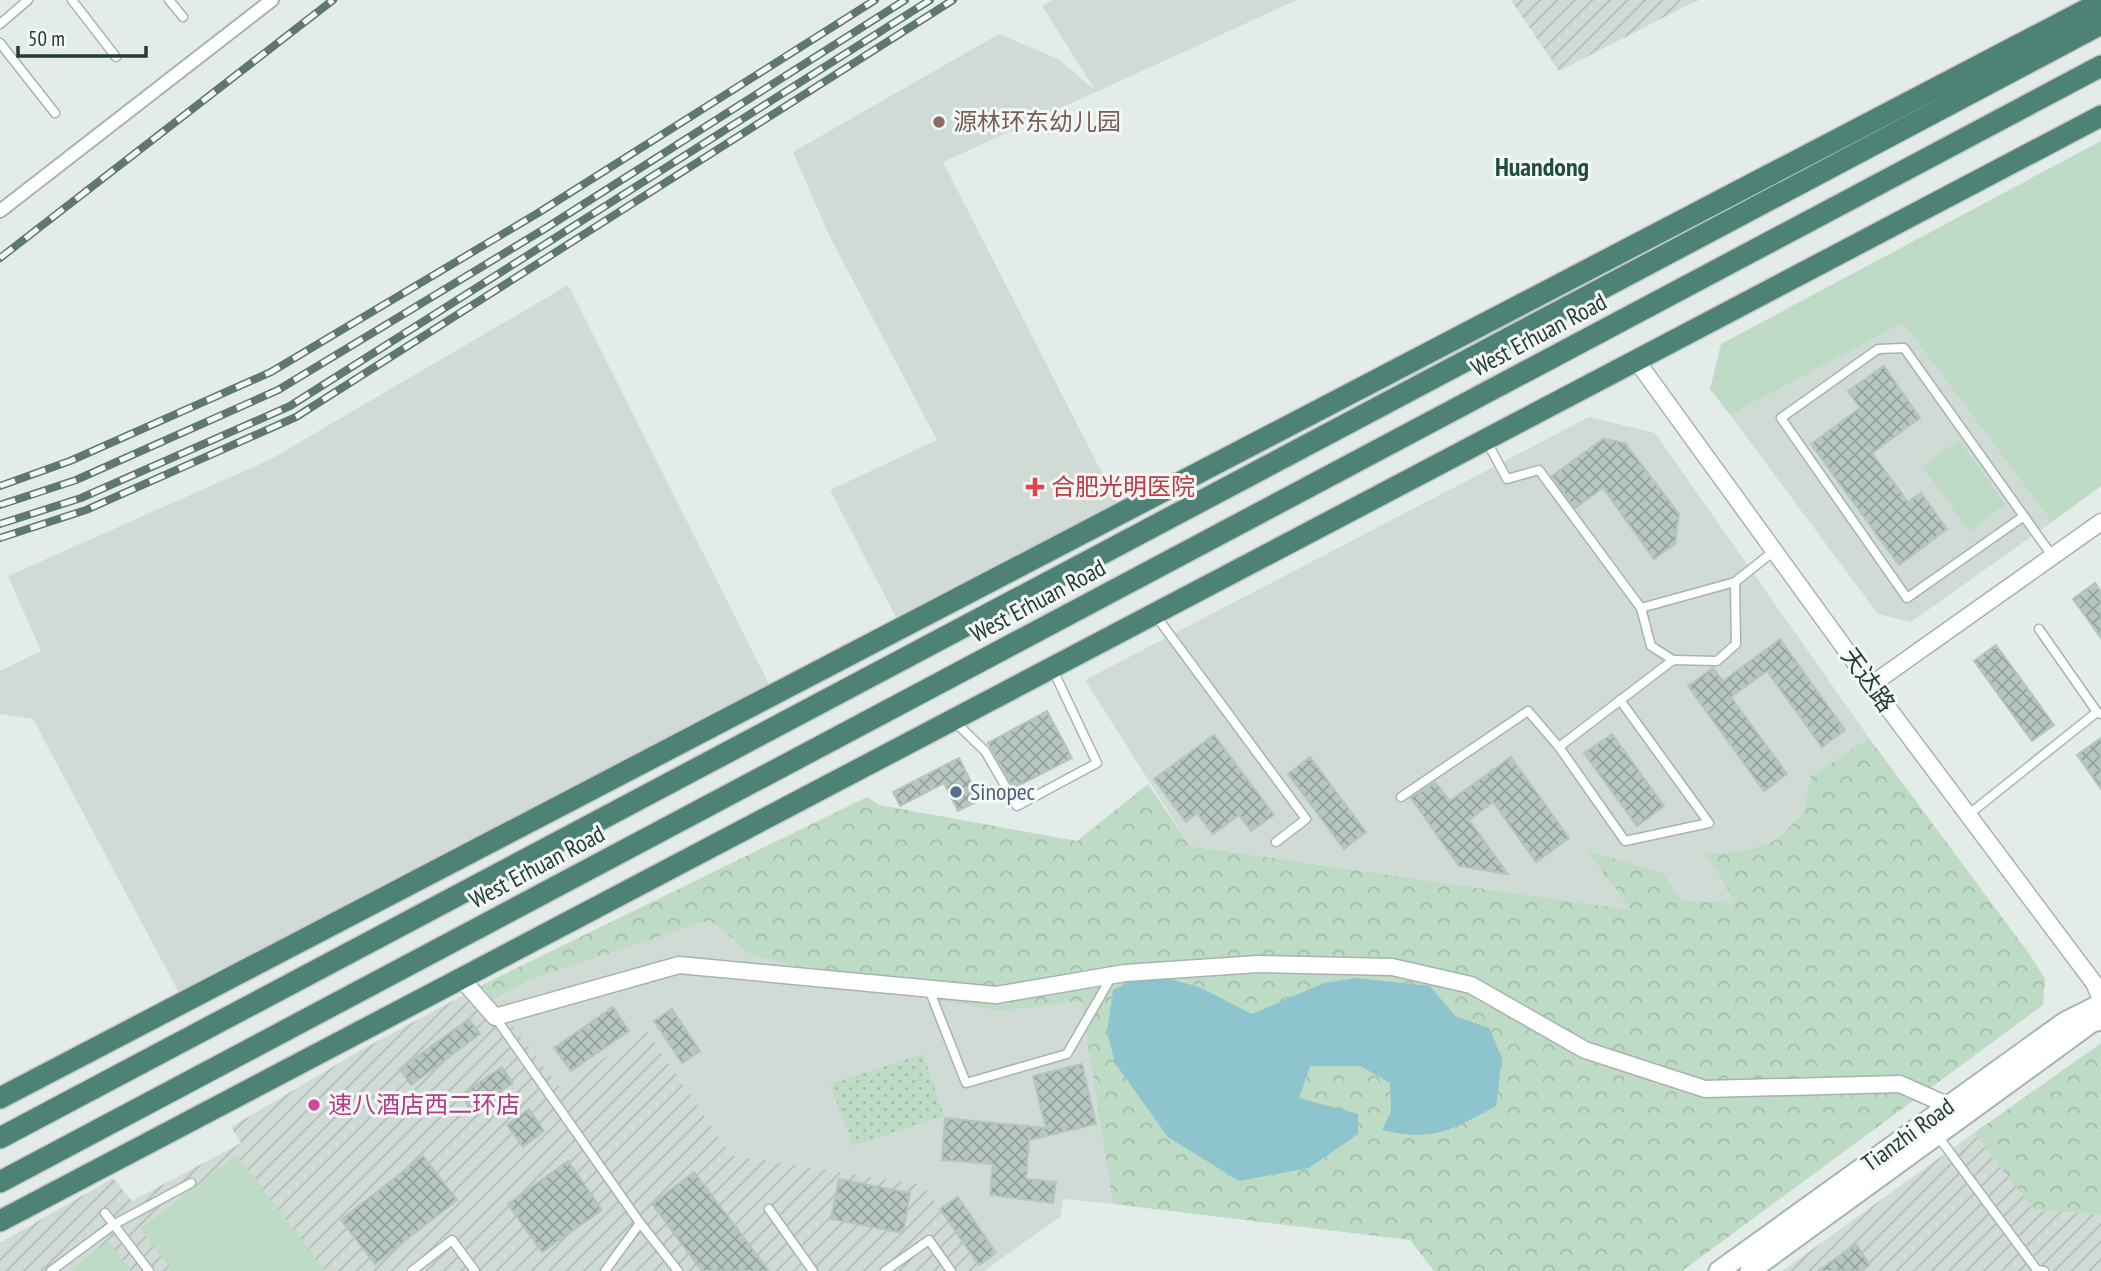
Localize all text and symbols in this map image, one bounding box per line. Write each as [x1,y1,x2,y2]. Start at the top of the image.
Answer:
scale bar [18,14,145,58]
text: 50 m [28,25,65,52]
place label: 源林环东幼儿园 [953,106,1121,137]
marker: 源林环东幼儿园 [931,114,947,130]
district label: Huandong [1495,150,1589,183]
street label: West Erhuan Road [1466,286,1612,383]
place label: 合肥光明医院 [1051,471,1195,502]
marker: 合肥光明医院 [1025,477,1045,497]
street label: West Erhuan Road [965,552,1111,649]
street label: 天达路 [1835,641,1902,718]
place label: Sinopec [970,776,1036,807]
marker: Sinopec [948,784,964,800]
street label: West Erhuan Road [464,818,610,915]
place label: 速八酒店西二环店 [328,1089,520,1120]
street label: Tianzhi Road [1856,1091,1960,1178]
marker: 速八酒店西二环店 [306,1097,322,1113]

